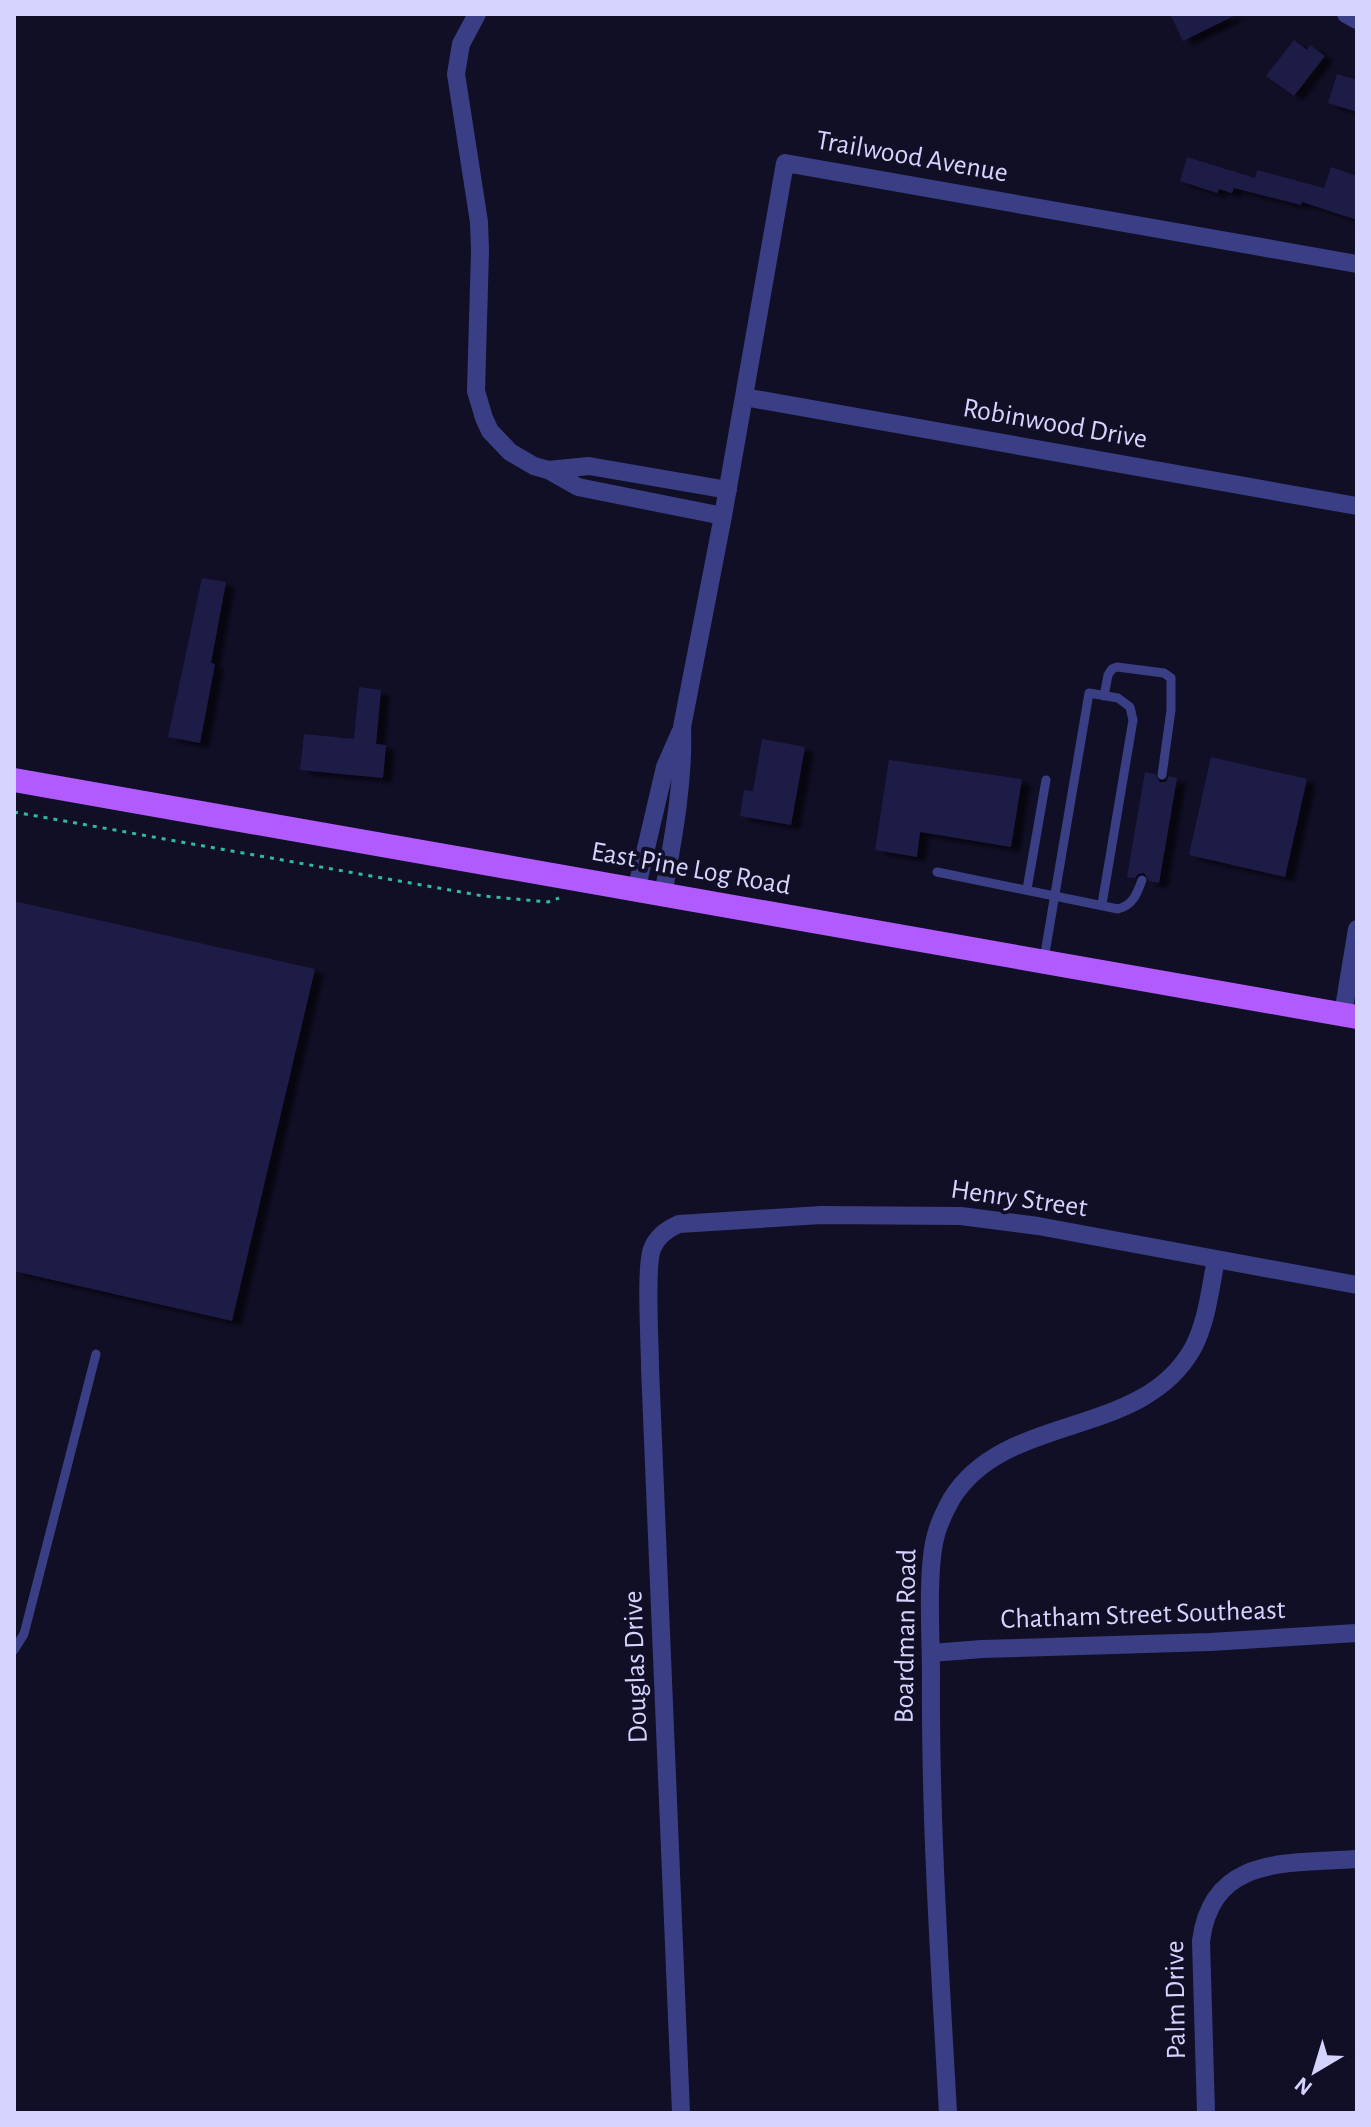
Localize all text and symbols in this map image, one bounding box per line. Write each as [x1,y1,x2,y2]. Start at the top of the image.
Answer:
street label: Trailwood Avenue [814,126,1010,188]
street label: Robinwood Drive [961,394,1149,454]
street label: East Pine Log Road [589,838,793,900]
street label: Henry Street [949,1176,1089,1222]
street label: Boardman Road [890,1549,922,1723]
street label: Douglas Drive [619,1590,653,1744]
street label: Chatham Street Southeast [1000,1596,1286,1634]
street label: Palm Drive [1161,1940,1191,2060]
north arrow [1275,2031,1355,2111]
text: N [1291,2073,1316,2099]

